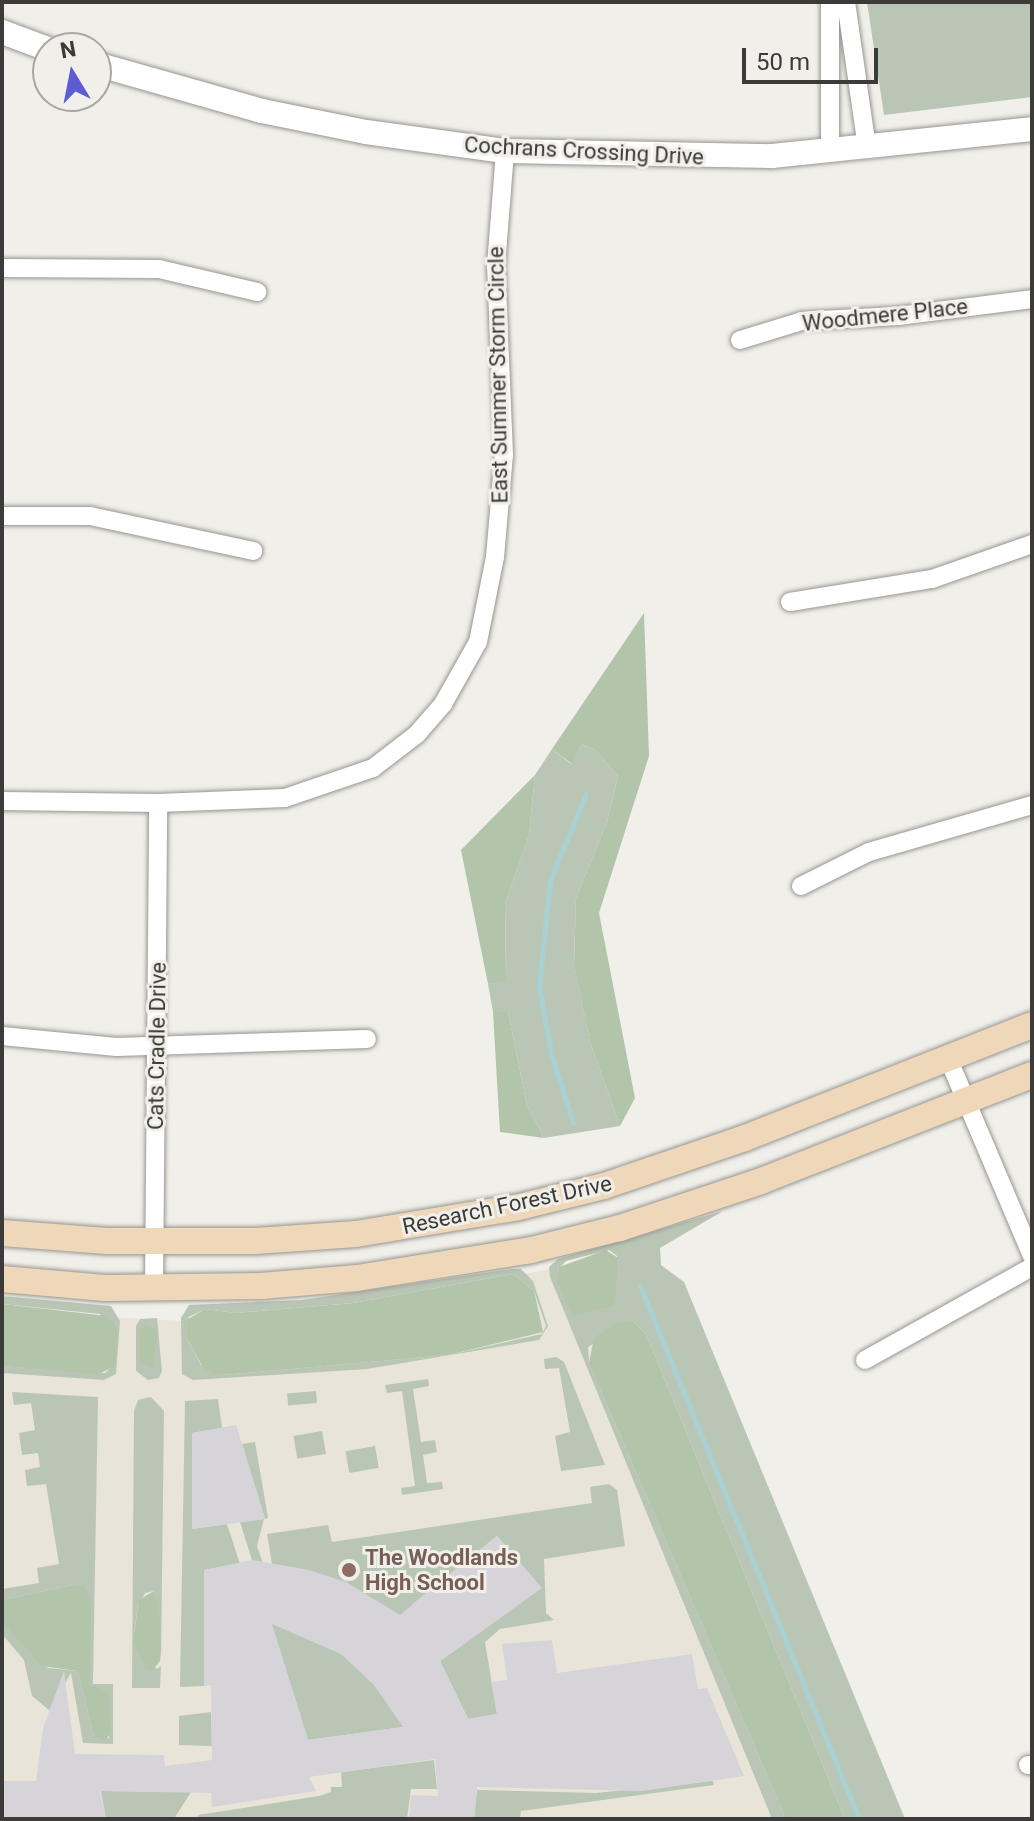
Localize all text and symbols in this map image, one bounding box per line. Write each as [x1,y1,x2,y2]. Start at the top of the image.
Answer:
north arrow [32,32,112,112]
scale bar [746,32,882,82]
text: N [58,36,78,64]
text: 50 m [756,48,810,76]
street label: Cochrans Crossing Drive [463,132,705,170]
street label: East Summer Storm Circle [483,246,513,504]
street label: Woodmere Place [801,293,969,337]
street label: Cats Cradle Drive [142,962,172,1130]
street label: Research Forest Drive [400,1170,614,1240]
place label: The Woodlands High School [365,1544,518,1596]
marker: The Woodlands High School [340,1561,358,1579]

